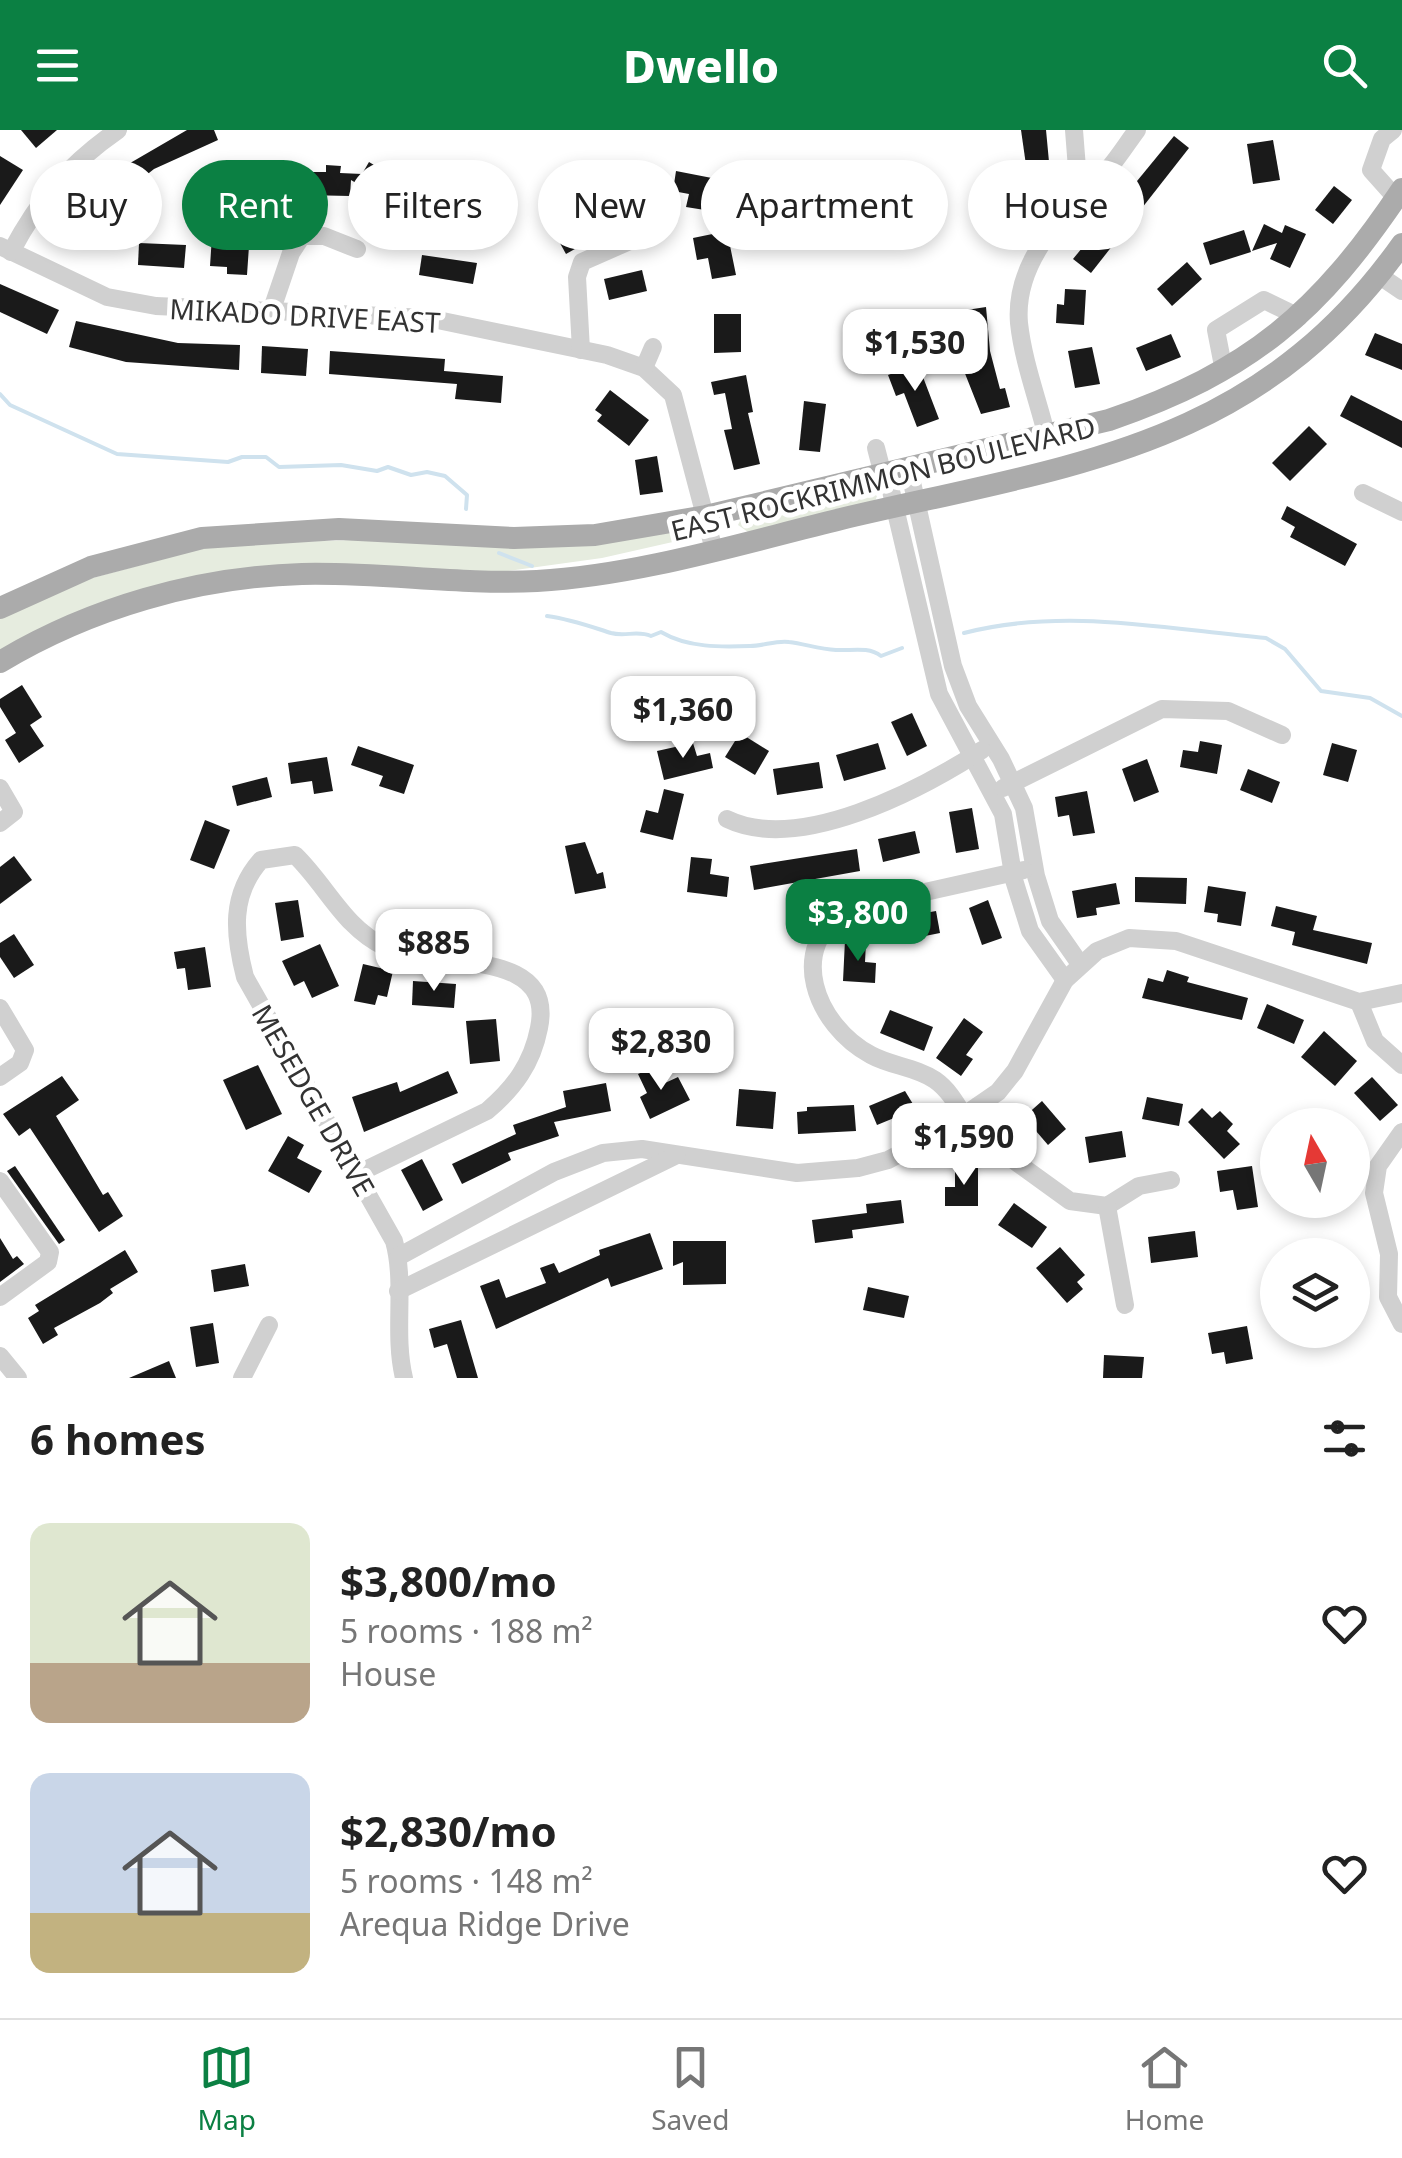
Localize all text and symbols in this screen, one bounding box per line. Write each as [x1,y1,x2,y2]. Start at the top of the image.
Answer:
text: Dwello [623,35,779,96]
icon: menu [30,38,85,93]
icon: search [1317,38,1372,93]
chip: Buy [30,160,162,250]
chip: Rent [182,160,328,250]
chip: Filters [348,160,518,250]
chip: New [538,160,681,250]
chip: Apartment [701,160,948,250]
chip: House [968,160,1144,250]
street label: MIKADO DRIVE EAST [169,289,442,341]
pin: $1,530 [834,309,996,394]
text: $1,530 [865,320,965,363]
street label: EAST ROCKRIMMON BOULEVARD [667,407,1099,549]
pin: $1,360 [602,676,764,761]
text: $1,360 [633,687,733,730]
pin: $3,800 [777,879,939,964]
text: $3,800 [808,890,908,933]
pin: $885 [375,909,493,994]
text: $885 [397,920,471,963]
street label: MESEDGE DRIVE [244,997,384,1203]
pin: $2,830 [580,1008,742,1093]
text: $2,830 [611,1019,711,1062]
pin: $1,590 [883,1103,1045,1188]
north arrow [1260,1108,1370,1218]
map controls [1260,1108,1370,1348]
text: $1,590 [914,1114,1014,1157]
button: layers [1260,1238,1370,1348]
text: 6 homes [30,1410,206,1467]
icon: filters [1317,1411,1372,1466]
text: $3,800/mo [340,1552,557,1609]
icon: home [110,1563,230,1683]
icon: heart [1317,1596,1372,1651]
text: 5 rooms · 188 m² [340,1609,593,1652]
text: House [340,1652,436,1695]
text: $2,830/mo [340,1802,557,1859]
icon: home [110,1813,230,1933]
icon: heart [1317,1846,1372,1901]
text: 5 rooms · 148 m² [340,1859,593,1902]
text: Arequa Ridge Drive [340,1902,630,1945]
tab: Map [198,2040,256,2138]
tab: Saved [651,2040,729,2138]
tab: Home [1125,2040,1204,2138]

